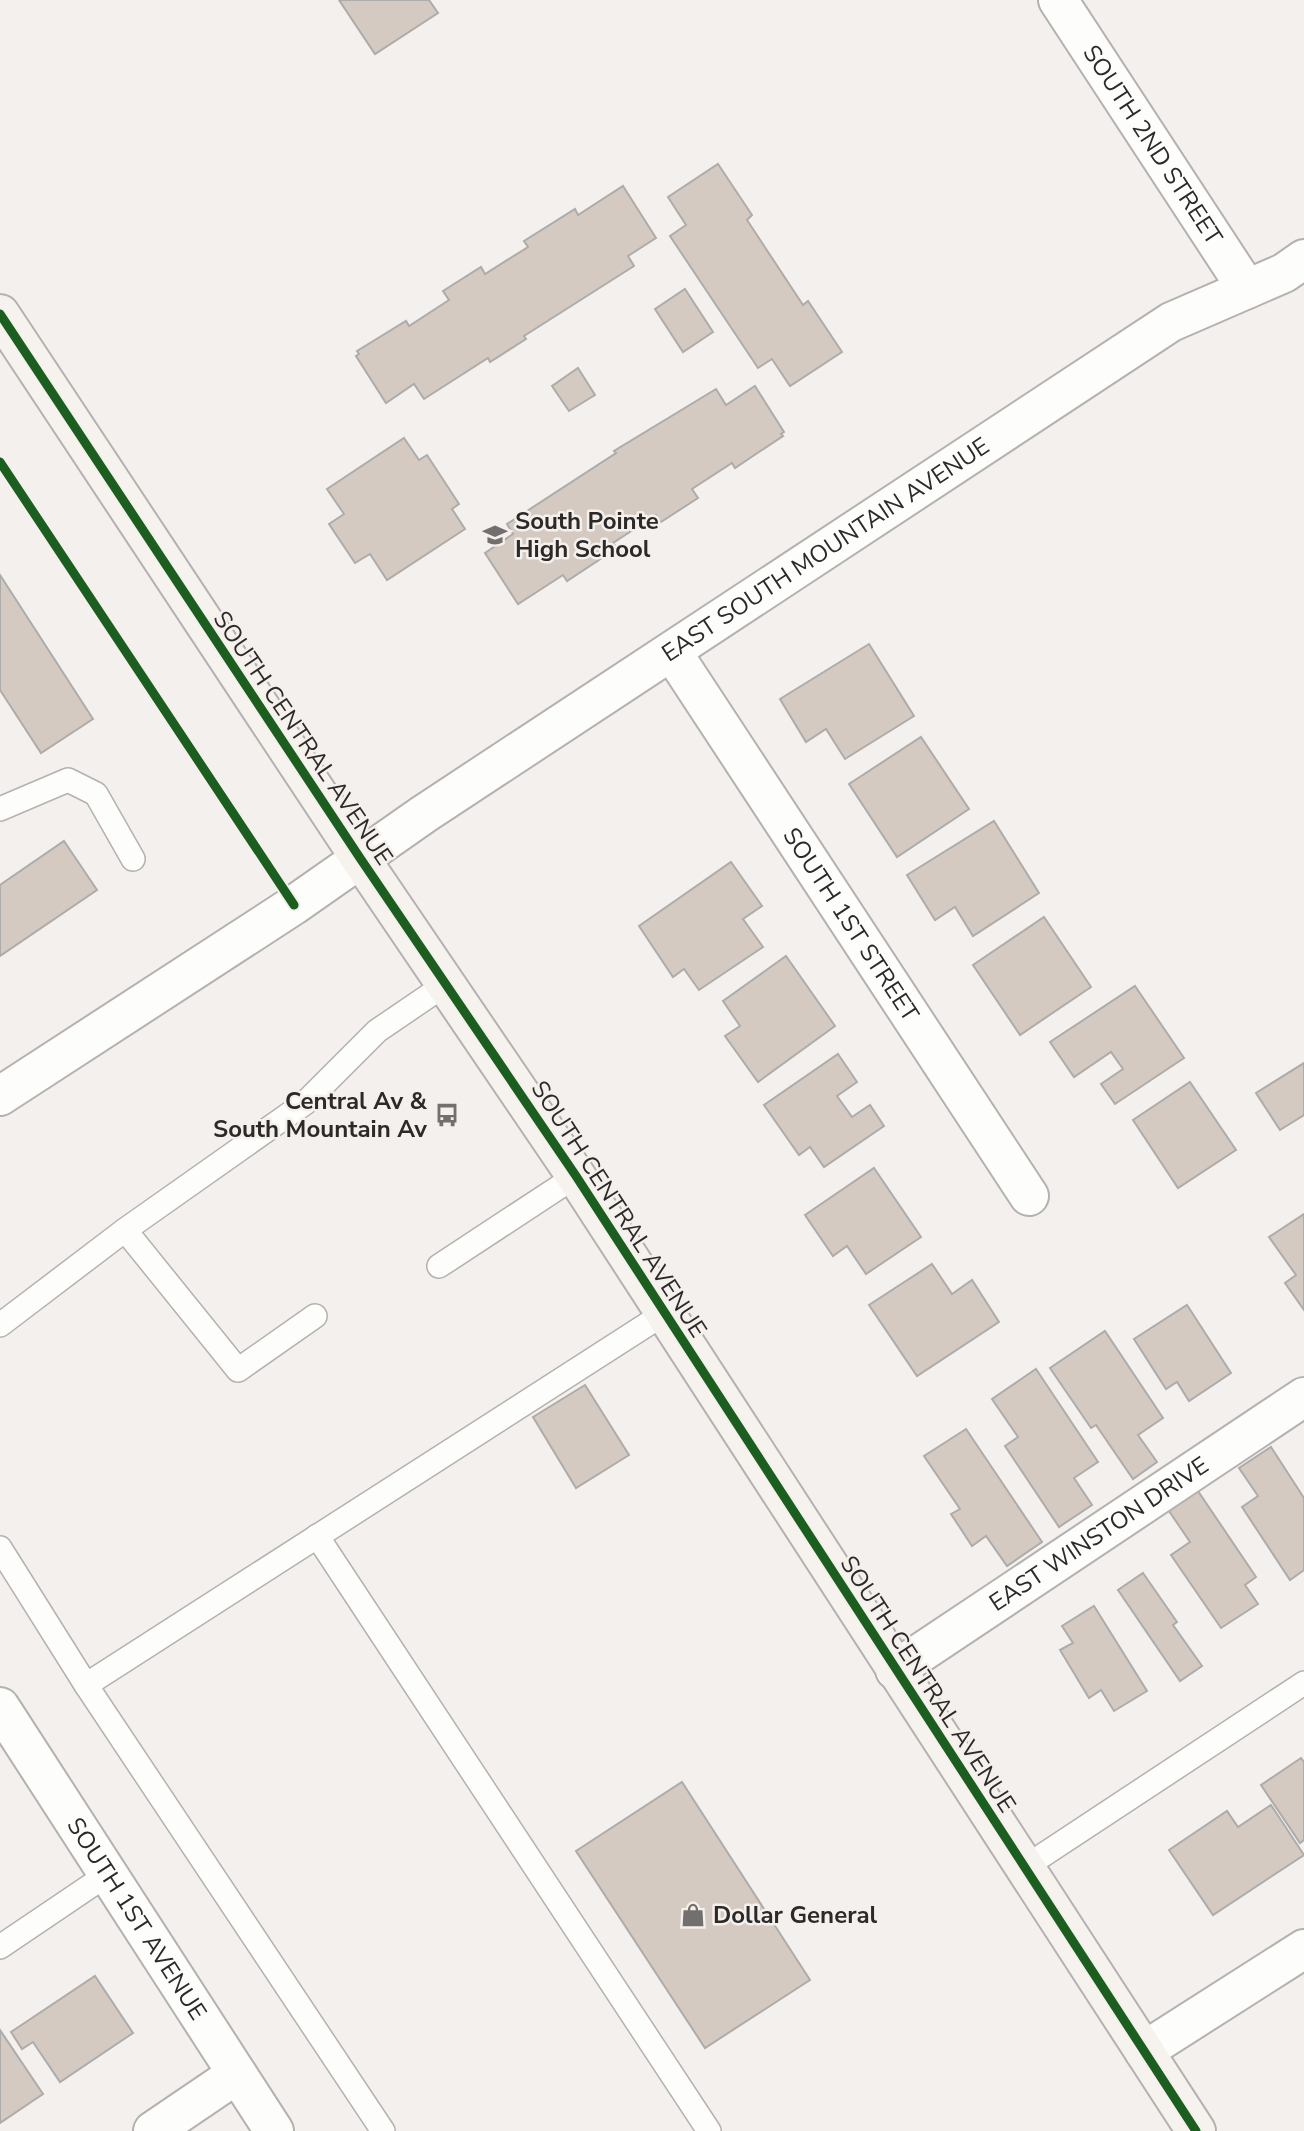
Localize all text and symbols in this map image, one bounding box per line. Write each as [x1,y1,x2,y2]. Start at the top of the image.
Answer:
street label: SOUTH 2ND STREET [1076,39,1230,251]
street label: EAST SOUTH MOUNTAIN AVENUE [655,430,995,669]
place label: South Pointe High School [515,505,659,565]
school or university icon: South Pointe High School [481,521,509,549]
street label: SOUTH CENTRAL AVENUE [206,605,400,871]
street label: SOUTH 1ST STREET [775,821,927,1028]
street label: SOUTH CENTRAL AVENUE [524,1074,714,1344]
place label: Central Av & South Mountain Av [213,1085,428,1145]
bus stop icon: Central Av & South Mountain Av [433,1101,461,1129]
street label: EAST WINSTON DRIVE [983,1449,1215,1619]
street label: SOUTH CENTRAL AVENUE [833,1549,1023,1819]
street label: SOUTH 1ST AVENUE [60,1811,214,2026]
place label: Dollar General [713,1899,878,1931]
shop icon: Dollar General [679,1901,707,1929]

